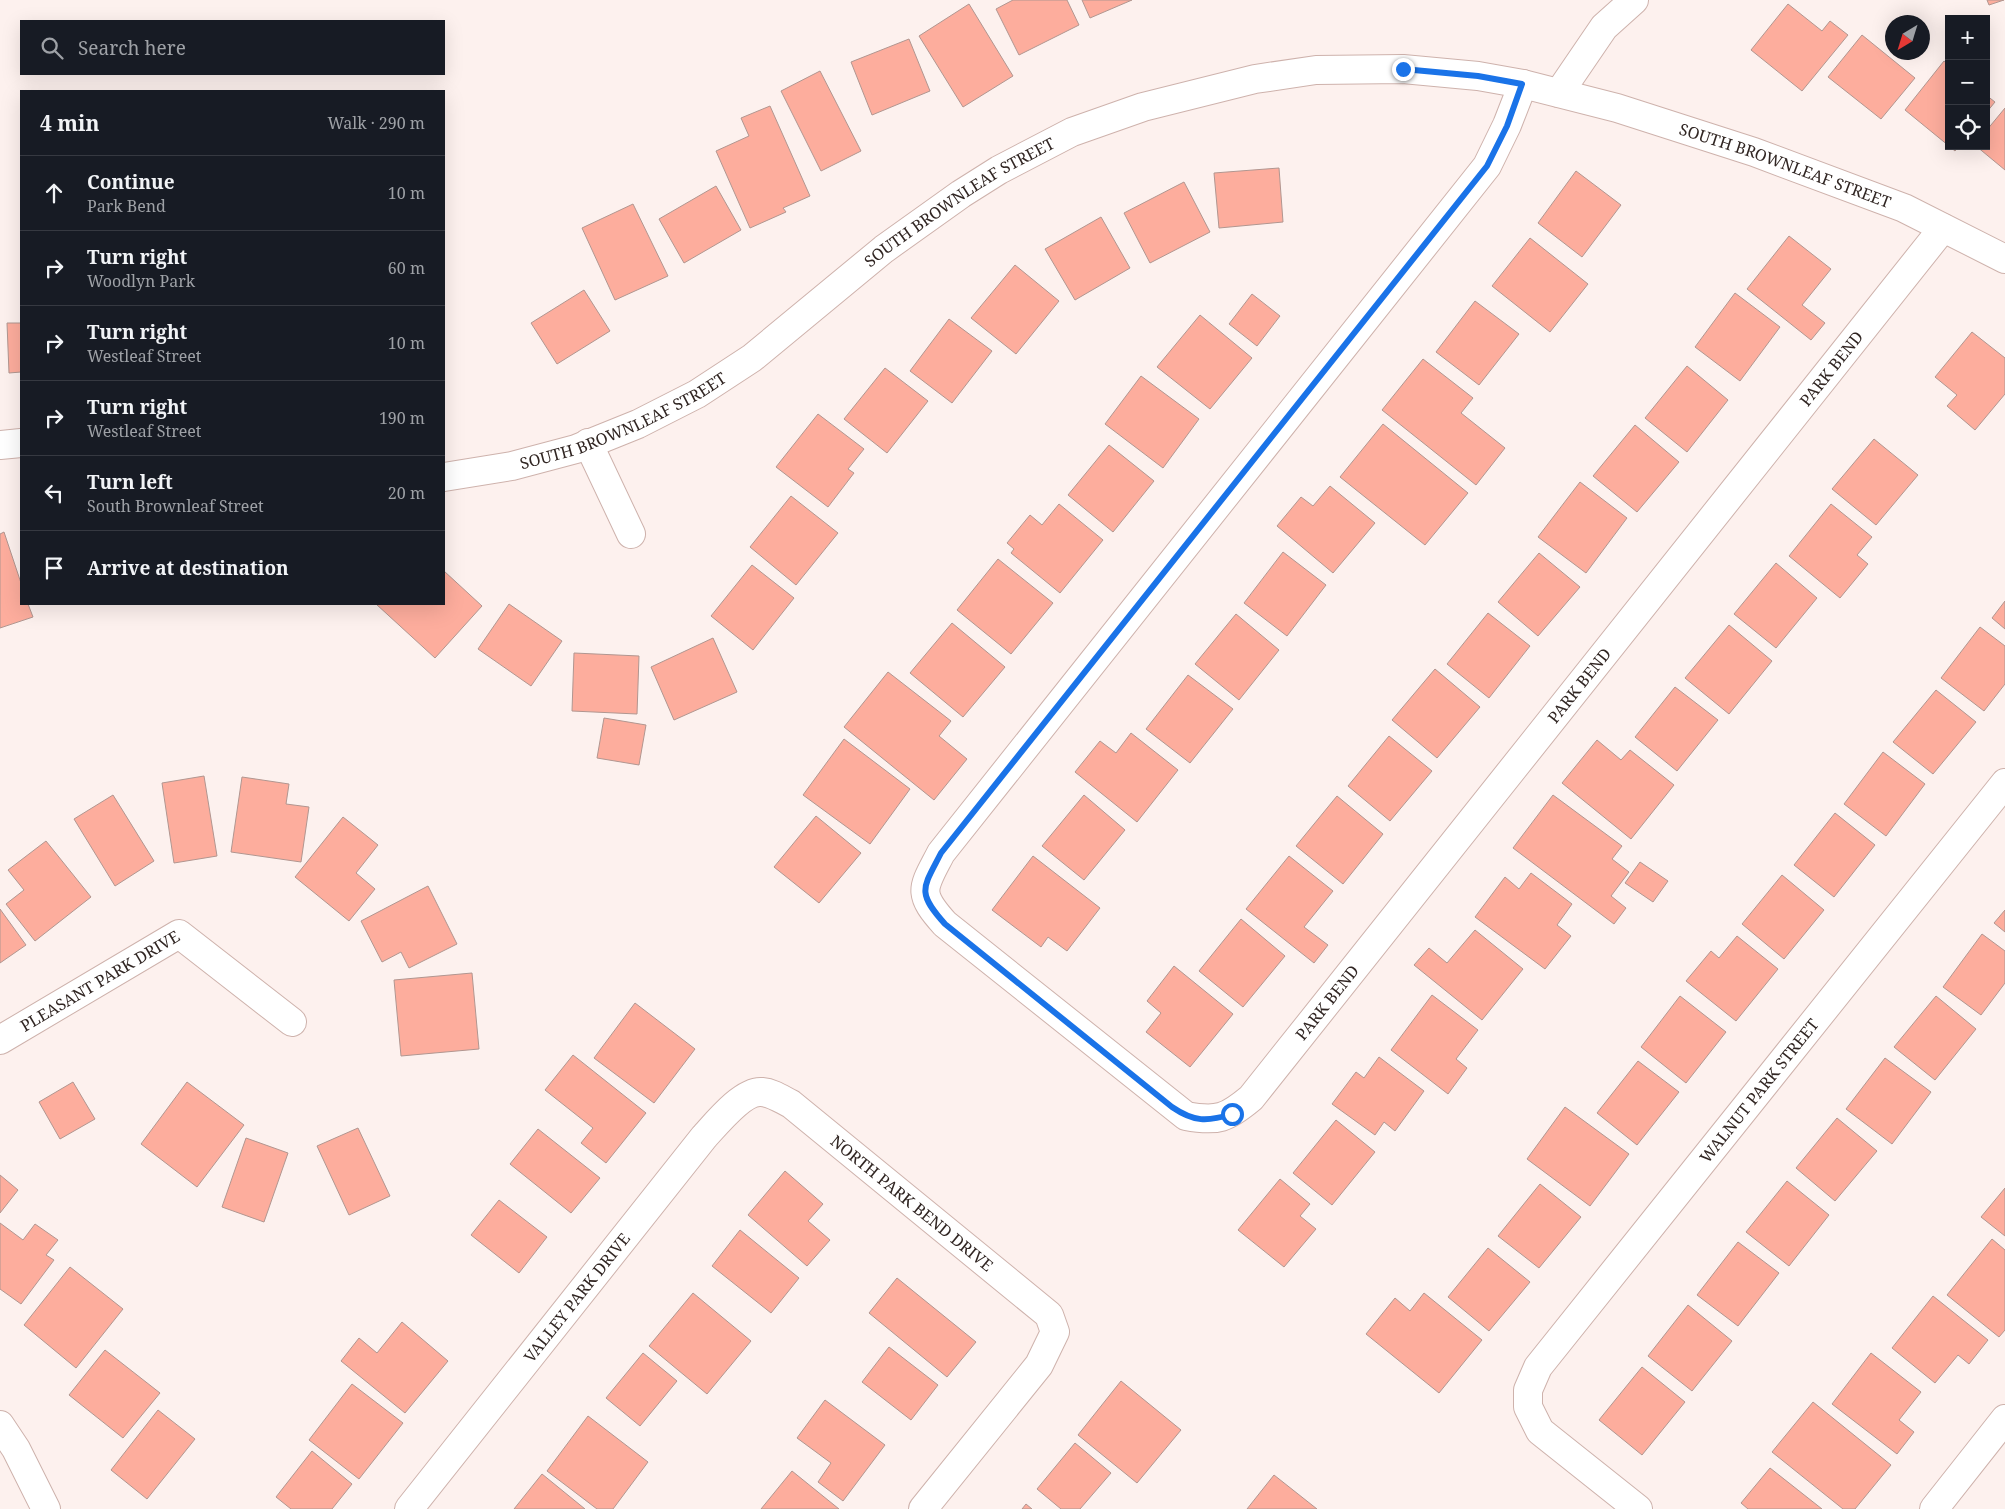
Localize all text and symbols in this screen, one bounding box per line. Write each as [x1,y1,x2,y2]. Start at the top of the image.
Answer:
north arrow [1885,15,1930,60]
map controls [1945,15,1990,150]
button: + [1945,15,1990,60]
search box [20,20,445,75]
icon: search [38,34,66,62]
text: Search here [78,35,186,61]
route end [1392,58,1415,81]
button: − [1945,60,1990,105]
button: locate [1945,105,1990,150]
text: 4 min [40,109,99,137]
text: Walk · 290 m [328,112,425,134]
street label: SOUTH BROWNLEAF STREET [1676,118,1894,213]
street label: SOUTH BROWNLEAF STREET [859,132,1058,272]
text: Continue [87,169,175,195]
icon: ahead [40,179,68,207]
text: 10 m [388,182,425,204]
text: Park Bend [87,195,166,217]
text: Turn right [87,244,187,270]
icon: right [40,254,68,282]
text: 60 m [388,257,425,279]
text: Woodlyn Park [87,270,195,292]
text: Turn right [87,319,187,345]
street label: PARK BEND [1795,326,1868,411]
icon: right [40,329,68,357]
text: 10 m [388,332,425,354]
text: Westleaf Street [87,345,201,367]
street label: SOUTH BROWNLEAF STREET [517,367,730,474]
text: Turn right [87,394,187,420]
icon: right [40,404,68,432]
text: 190 m [379,407,425,429]
text: Westleaf Street [87,420,201,442]
text: Turn left [87,469,173,495]
icon: left [40,479,68,507]
text: 20 m [388,482,425,504]
text: South Brownleaf Street [87,495,264,517]
icon: arrive [40,554,68,582]
text: Arrive at destination [87,555,289,581]
street label: PARK BEND [1542,643,1616,728]
street label: PLEASANT PARK DRIVE [16,925,184,1037]
street label: PARK BEND [1290,960,1364,1045]
street label: WALNUT PARK STREET [1694,1014,1824,1167]
route start [1221,1103,1244,1126]
street label: NORTH PARK BEND DRIVE [826,1130,998,1276]
street label: VALLEY PARK DRIVE [519,1228,635,1367]

